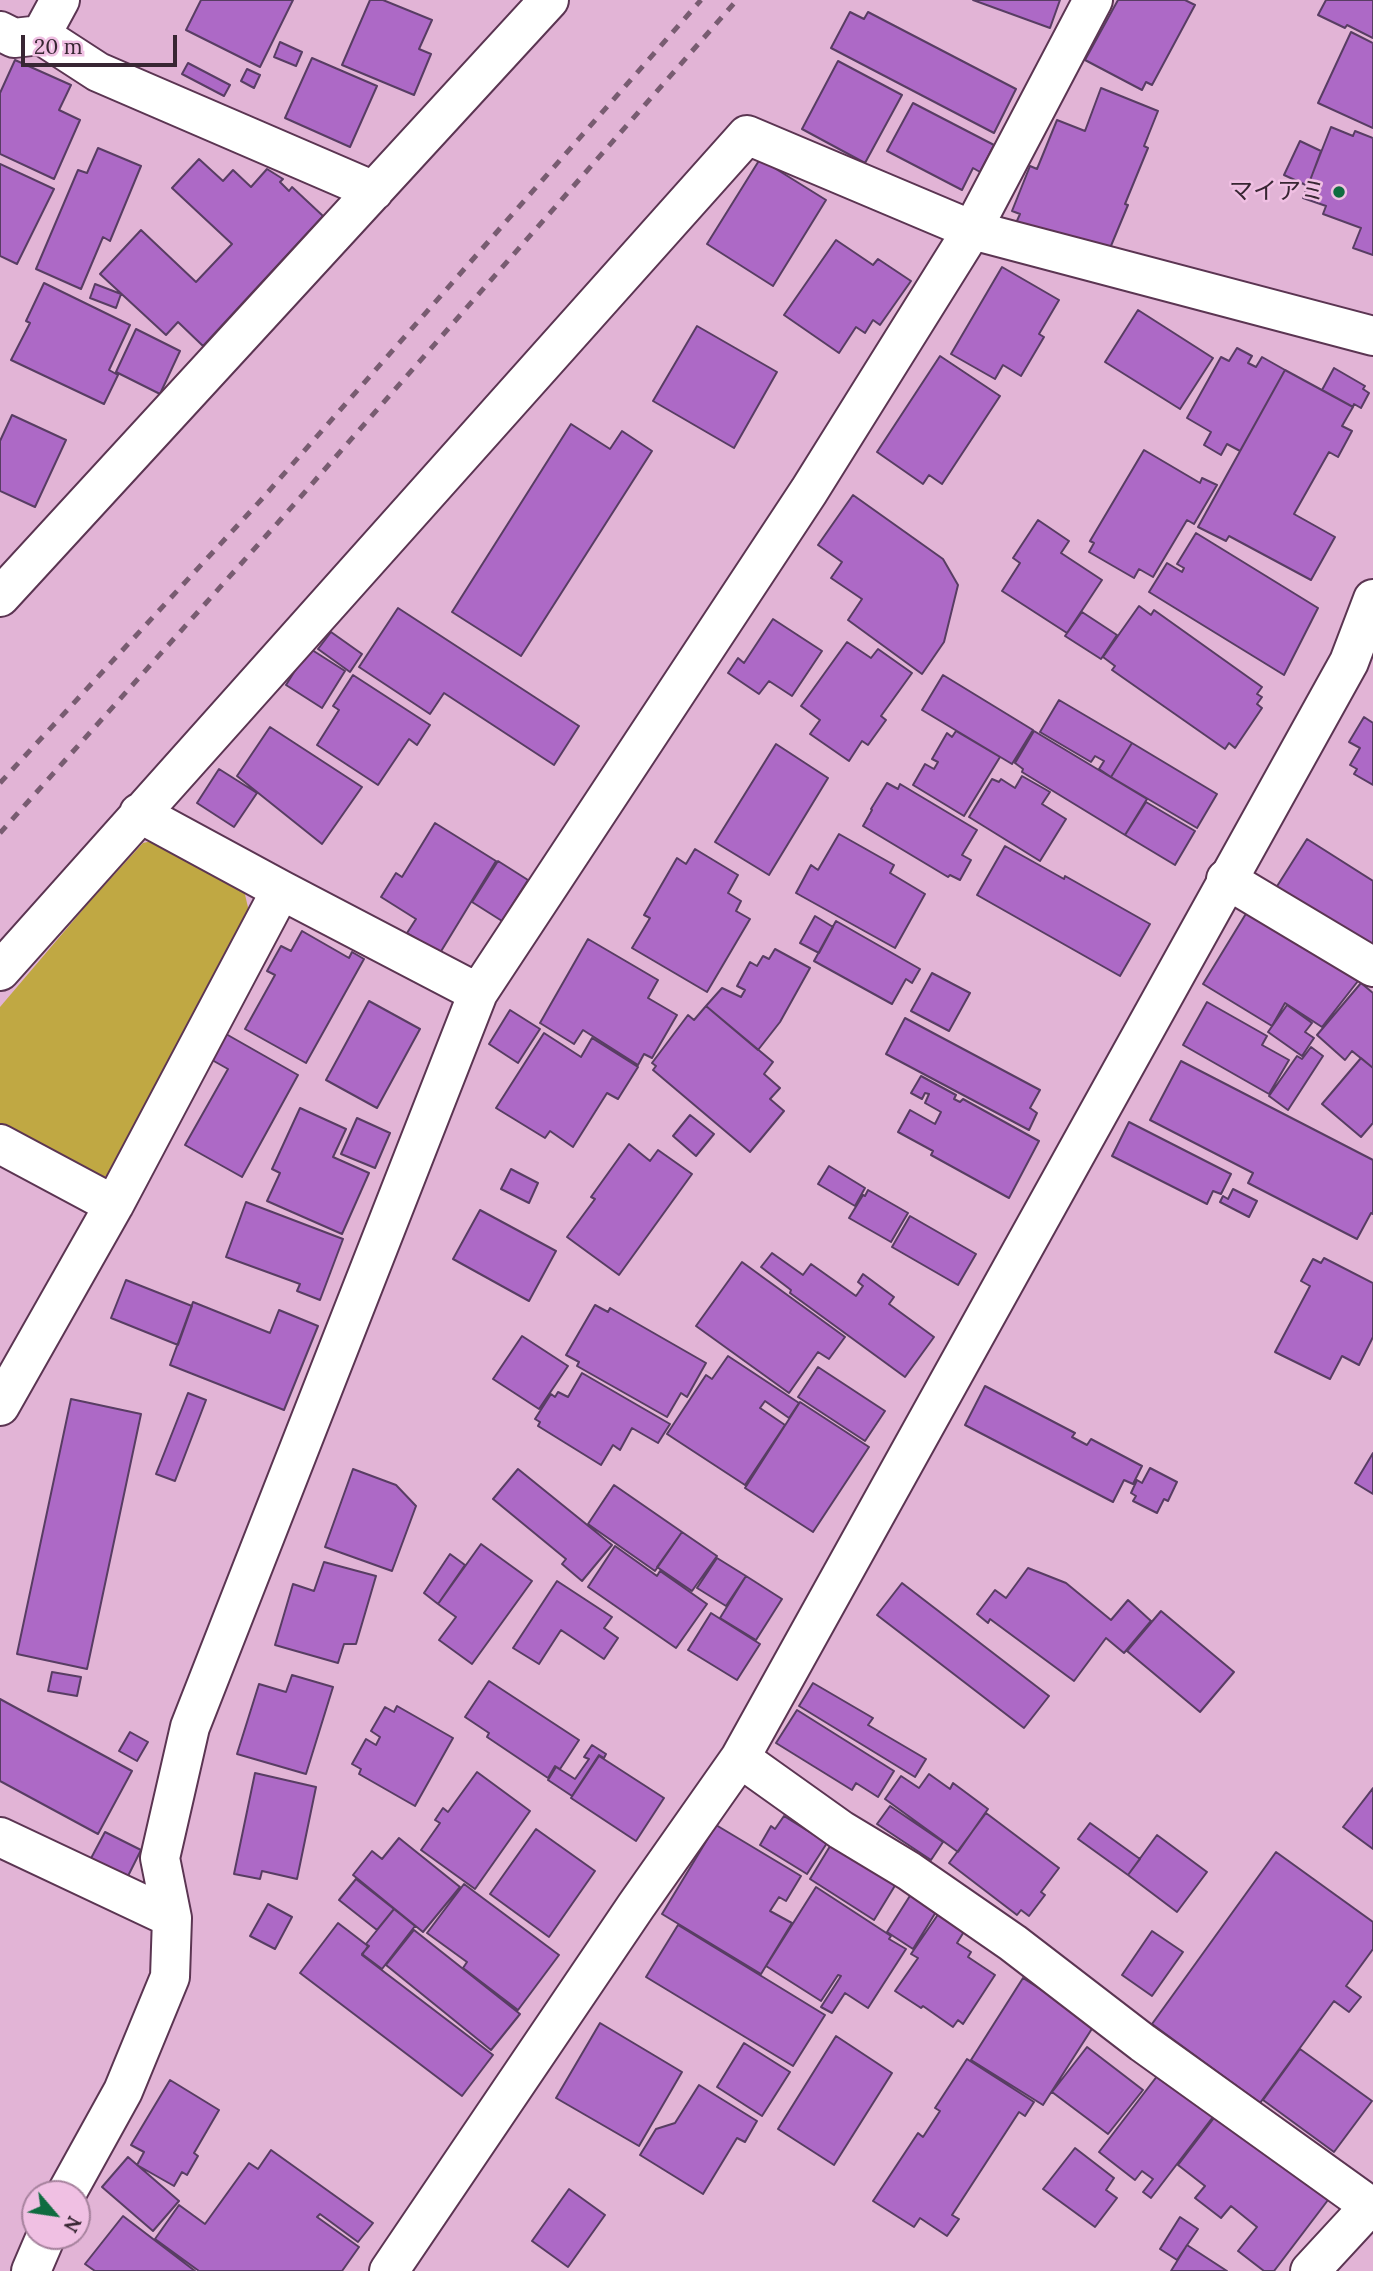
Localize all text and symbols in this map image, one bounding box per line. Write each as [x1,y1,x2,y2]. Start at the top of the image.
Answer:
scale bar [24,21,180,65]
text: 20 m [34,33,83,60]
place label: マイアミ [1229,178,1325,206]
marker: マイアミ [1331,184,1347,200]
north arrow [21,2180,91,2250]
text: N [59,2212,87,2236]

